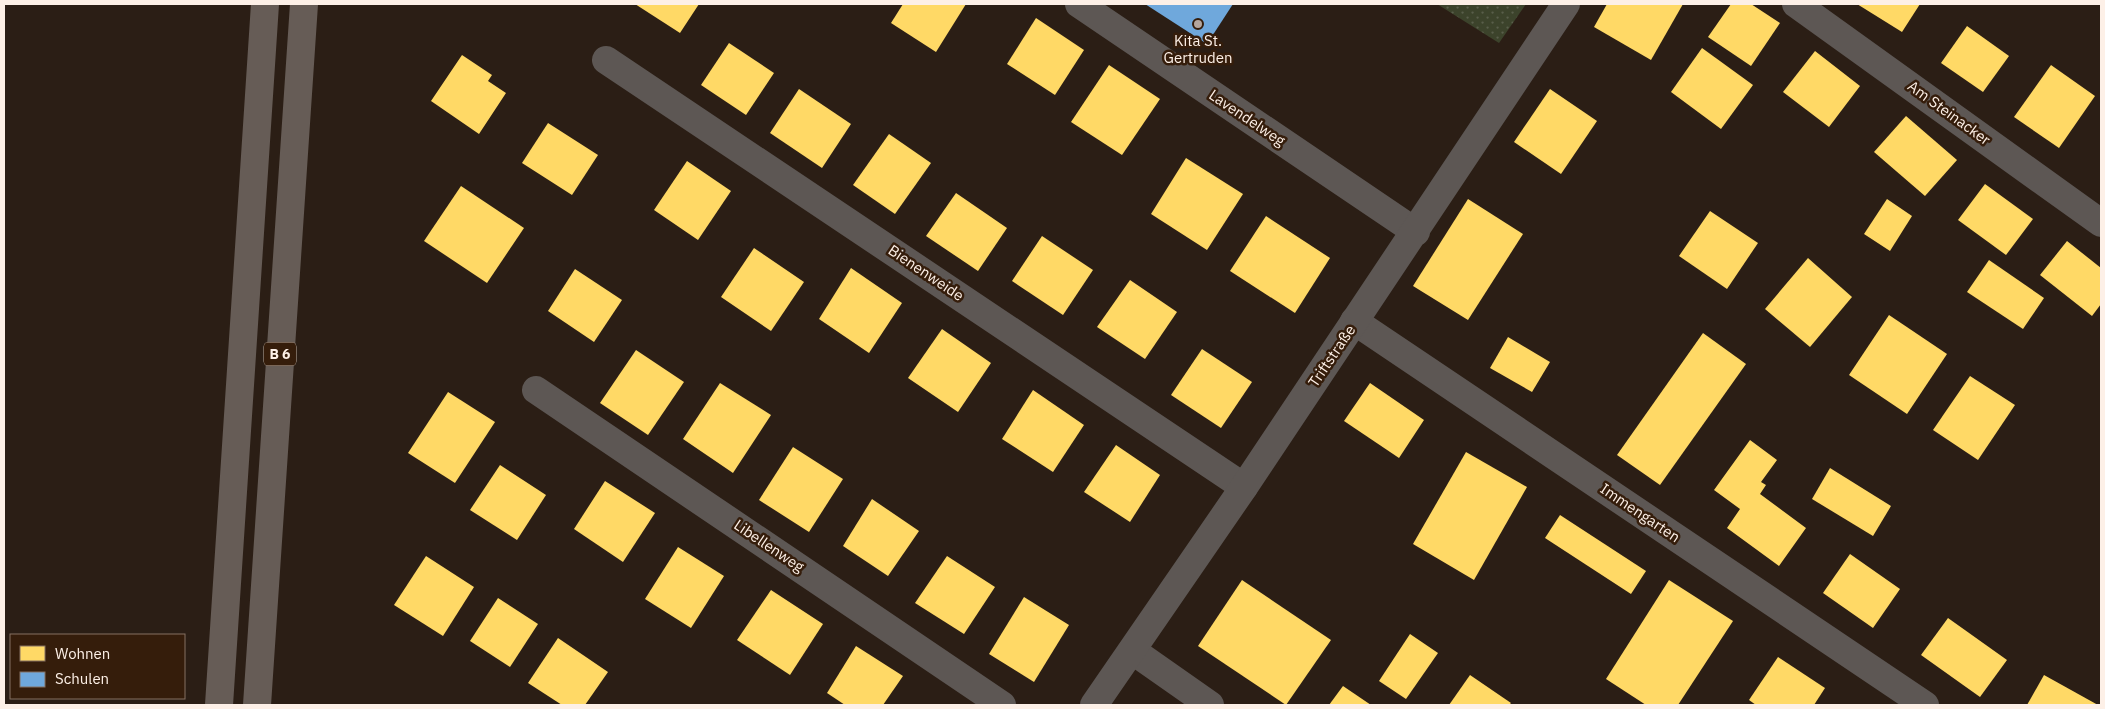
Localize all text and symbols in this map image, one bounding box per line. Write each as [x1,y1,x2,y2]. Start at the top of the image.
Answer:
marker: Kita St. Gertruden [1192,18,1204,30]
place label: Kita St. Gertruden [1164,31,1232,67]
street label: Am Steinacker [1904,76,1995,149]
street label: Lavendelweg [1206,85,1289,150]
street label: Bienenweide [885,240,968,305]
street label: Triftstraße [1304,321,1359,390]
road number: B 6 [264,342,296,366]
street label: Immengarten [1597,479,1684,546]
street label: Libellenweg [731,515,808,576]
legend [10,634,185,699]
text: Wohnen [55,644,110,663]
text: Schulen [55,669,109,688]

